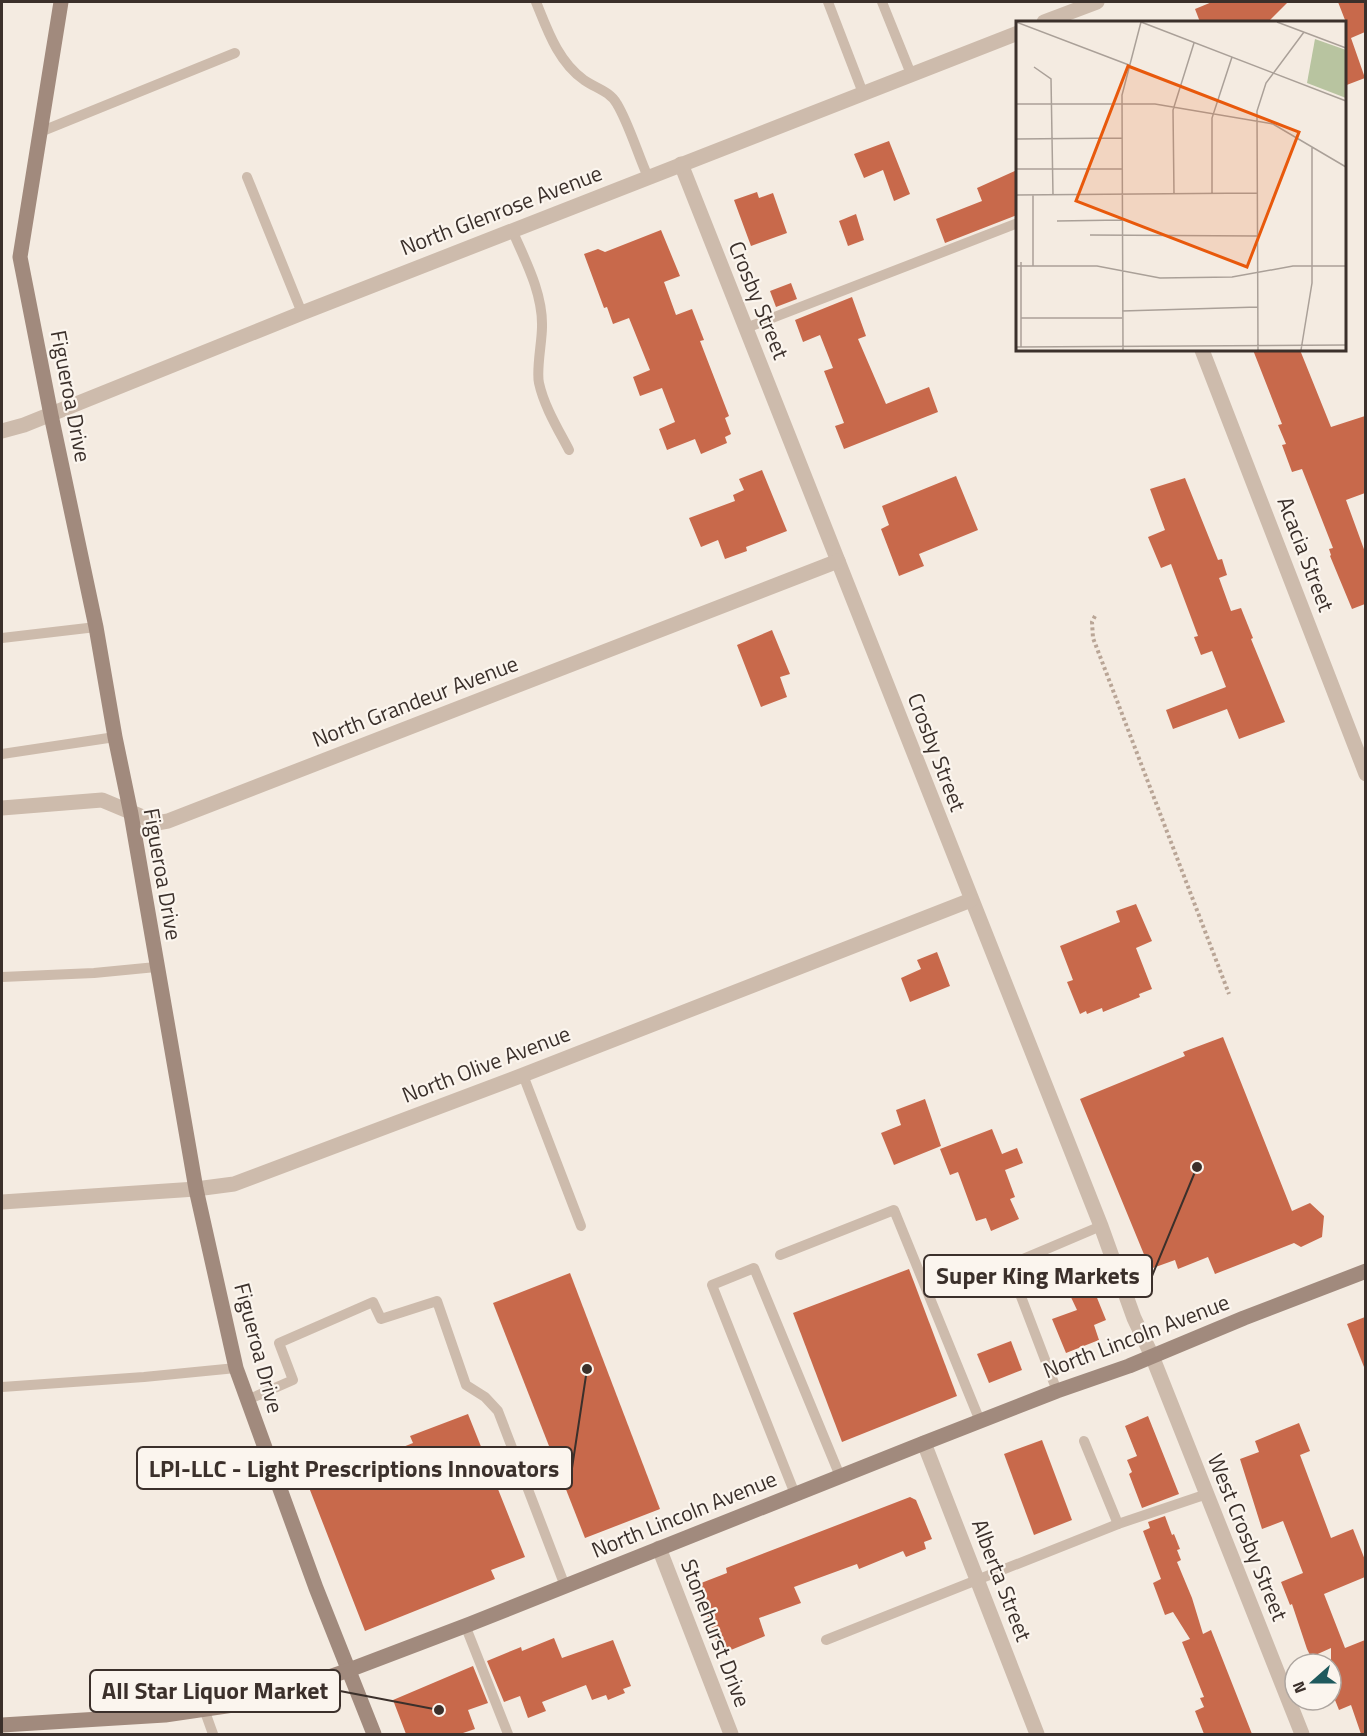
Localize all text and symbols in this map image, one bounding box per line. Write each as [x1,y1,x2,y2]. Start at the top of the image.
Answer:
inset map [1016,21,1346,351]
street label: North Glenrose Avenue [395,156,607,264]
street label: Crosby Street [720,236,798,364]
street label: Figueroa Drive [42,327,100,465]
street label: Acacia Street [1269,492,1344,617]
street label: North Grandeur Avenue [307,646,523,756]
street label: Crosby Street [899,688,975,817]
street label: Figueroa Drive [135,805,191,943]
street label: North Olive Avenue [397,1016,575,1112]
callout: Super King Markets [924,1255,1152,1297]
text: Super King Markets [936,1257,1140,1293]
street label: Figueroa Drive [225,1279,293,1417]
street label: North Lincoln Avenue [1038,1285,1234,1387]
callout: LPI-LLC - Light Prescriptions Innovators [137,1447,572,1489]
street label: West Crosby Street [1199,1448,1297,1626]
text: LPI-LLC - Light Prescriptions Innovators [149,1450,559,1486]
street label: North Lincoln Avenue [586,1461,782,1567]
street label: Alberta Street [963,1514,1041,1646]
street label: Stonehurst Drive [672,1554,760,1712]
north arrow [1283,1652,1343,1712]
callout: All Star Liquor Market [90,1670,340,1712]
text: All Star Liquor Market [102,1672,329,1708]
text: N [1286,1678,1312,1697]

